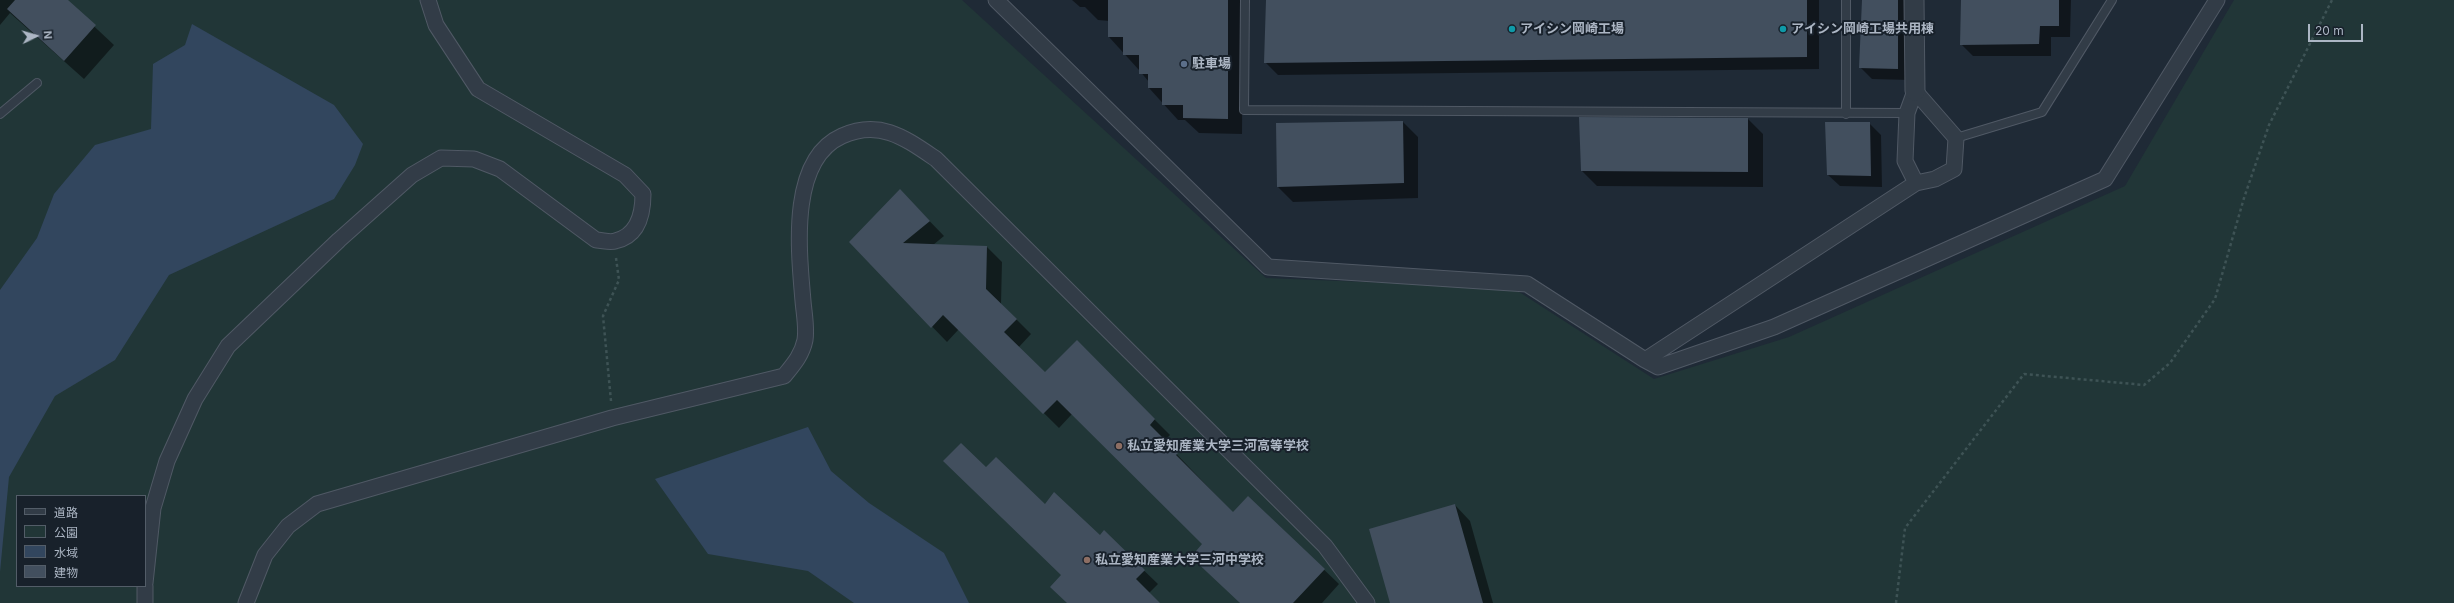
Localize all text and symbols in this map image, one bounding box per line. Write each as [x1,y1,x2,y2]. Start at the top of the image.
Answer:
north arrow [16,16,56,56]
scale bar [2310,16,2365,42]
place label: アイシン岡崎工場 [1520,21,1624,37]
place label: アイシン岡崎工場共用棟 [1791,21,1934,37]
text: 20 m [2315,23,2344,38]
marker: アイシン岡崎工場 [1507,24,1517,34]
marker: アイシン岡崎工場共用棟 [1778,24,1788,34]
text: N [41,30,55,40]
place label: 駐車場 [1192,56,1231,72]
marker: 駐車場 [1179,59,1189,69]
place label: 私立愛知産業大学三河高等学校 [1127,438,1309,454]
marker: 私立愛知産業大学三河高等学校 [1114,441,1124,451]
legend [16,495,146,587]
text: 道路 [54,505,78,520]
text: 公園 [54,525,78,540]
text: 水域 [54,545,78,560]
place label: 私立愛知産業大学三河中学校 [1095,552,1264,568]
marker: 私立愛知産業大学三河中学校 [1082,555,1092,565]
text: 建物 [54,565,78,580]

